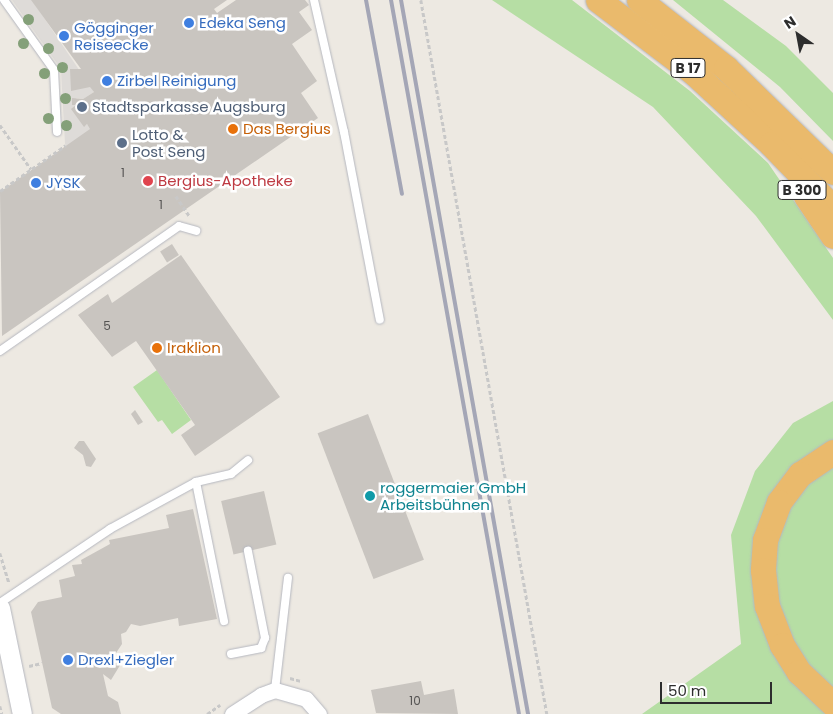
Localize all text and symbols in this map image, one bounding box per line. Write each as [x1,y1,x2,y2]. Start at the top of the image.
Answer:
north arrow [773,10,823,60]
text: N [780,11,800,34]
place label: Edeka Seng [199,14,286,32]
marker: Edeka Seng [183,17,195,29]
place label: Gögginger Reiseecke [74,18,154,53]
marker: Gögginger Reiseecke [58,30,70,42]
road number: B 17 [670,56,706,80]
place label: Zirbel Reinigung [117,72,236,90]
marker: Zirbel Reinigung [101,75,113,87]
place label: Stadtsparkasse Augsburg [92,98,286,116]
marker: Stadtsparkasse Augsburg [76,101,88,113]
place label: Das Bergius [243,120,331,138]
marker: Das Bergius [227,123,239,135]
place label: Lotto & Post Seng [132,125,205,160]
marker: Lotto & Post Seng [116,137,128,149]
house number: 1 [121,166,125,180]
place label: Bergius-Apotheke [158,172,293,190]
place label: JYSK [46,174,80,192]
marker: Bergius-Apotheke [142,175,154,187]
marker: JYSK [30,177,42,189]
road number: B 300 [777,178,827,202]
house number: 1 [159,198,163,212]
house number: 5 [103,319,111,333]
place label: Iraklion [167,339,221,357]
marker: Iraklion [151,342,163,354]
place label: roggermaier GmbH Arbeitsbühnen [380,478,526,513]
marker: roggermaier GmbH Arbeitsbühnen [364,490,376,502]
place label: Drexl+Ziegler [78,651,174,669]
marker: Drexl+Ziegler [62,654,74,666]
scale bar [663,672,776,704]
text: 50 m [668,680,706,701]
house number: 10 [409,694,421,708]

